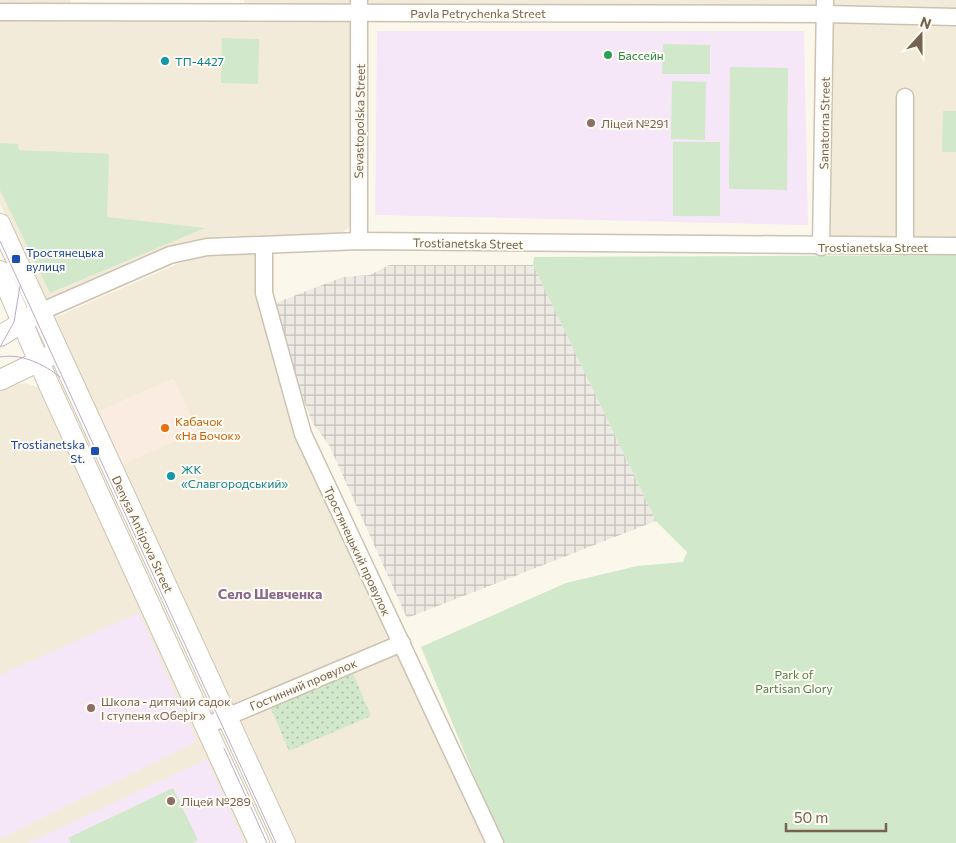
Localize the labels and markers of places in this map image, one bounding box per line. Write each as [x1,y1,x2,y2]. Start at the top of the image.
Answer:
place label: Бассейн [618,48,664,62]
marker: Бассейн [602,49,614,61]
place label: ТП-4427 [175,54,224,68]
marker: ТП-4427 [159,55,171,67]
place label: Ліцей №291 [601,116,669,130]
marker: Ліцей №291 [585,117,597,129]
place label: Тростянецька вулиця [26,245,104,273]
marker: Тростянецька вулиця [10,253,22,265]
place label: Кабачок «На Бочок» [175,414,241,442]
marker: Кабачок «На Бочок» [159,422,171,434]
place label: Trostianetska St. [11,437,85,465]
marker: Trostianetska St. [89,445,101,457]
place label: ЖК «Славгородський» [181,462,288,490]
marker: ЖК «Славгородський» [165,470,177,482]
place label: Школа - дитячий садок І ступеня «Оберіг» [101,694,231,722]
marker: Школа - дитячий садок І ступеня «Оберіг» [85,702,97,714]
place label: Ліцей №289 [181,794,251,808]
marker: Ліцей №289 [165,795,177,807]

